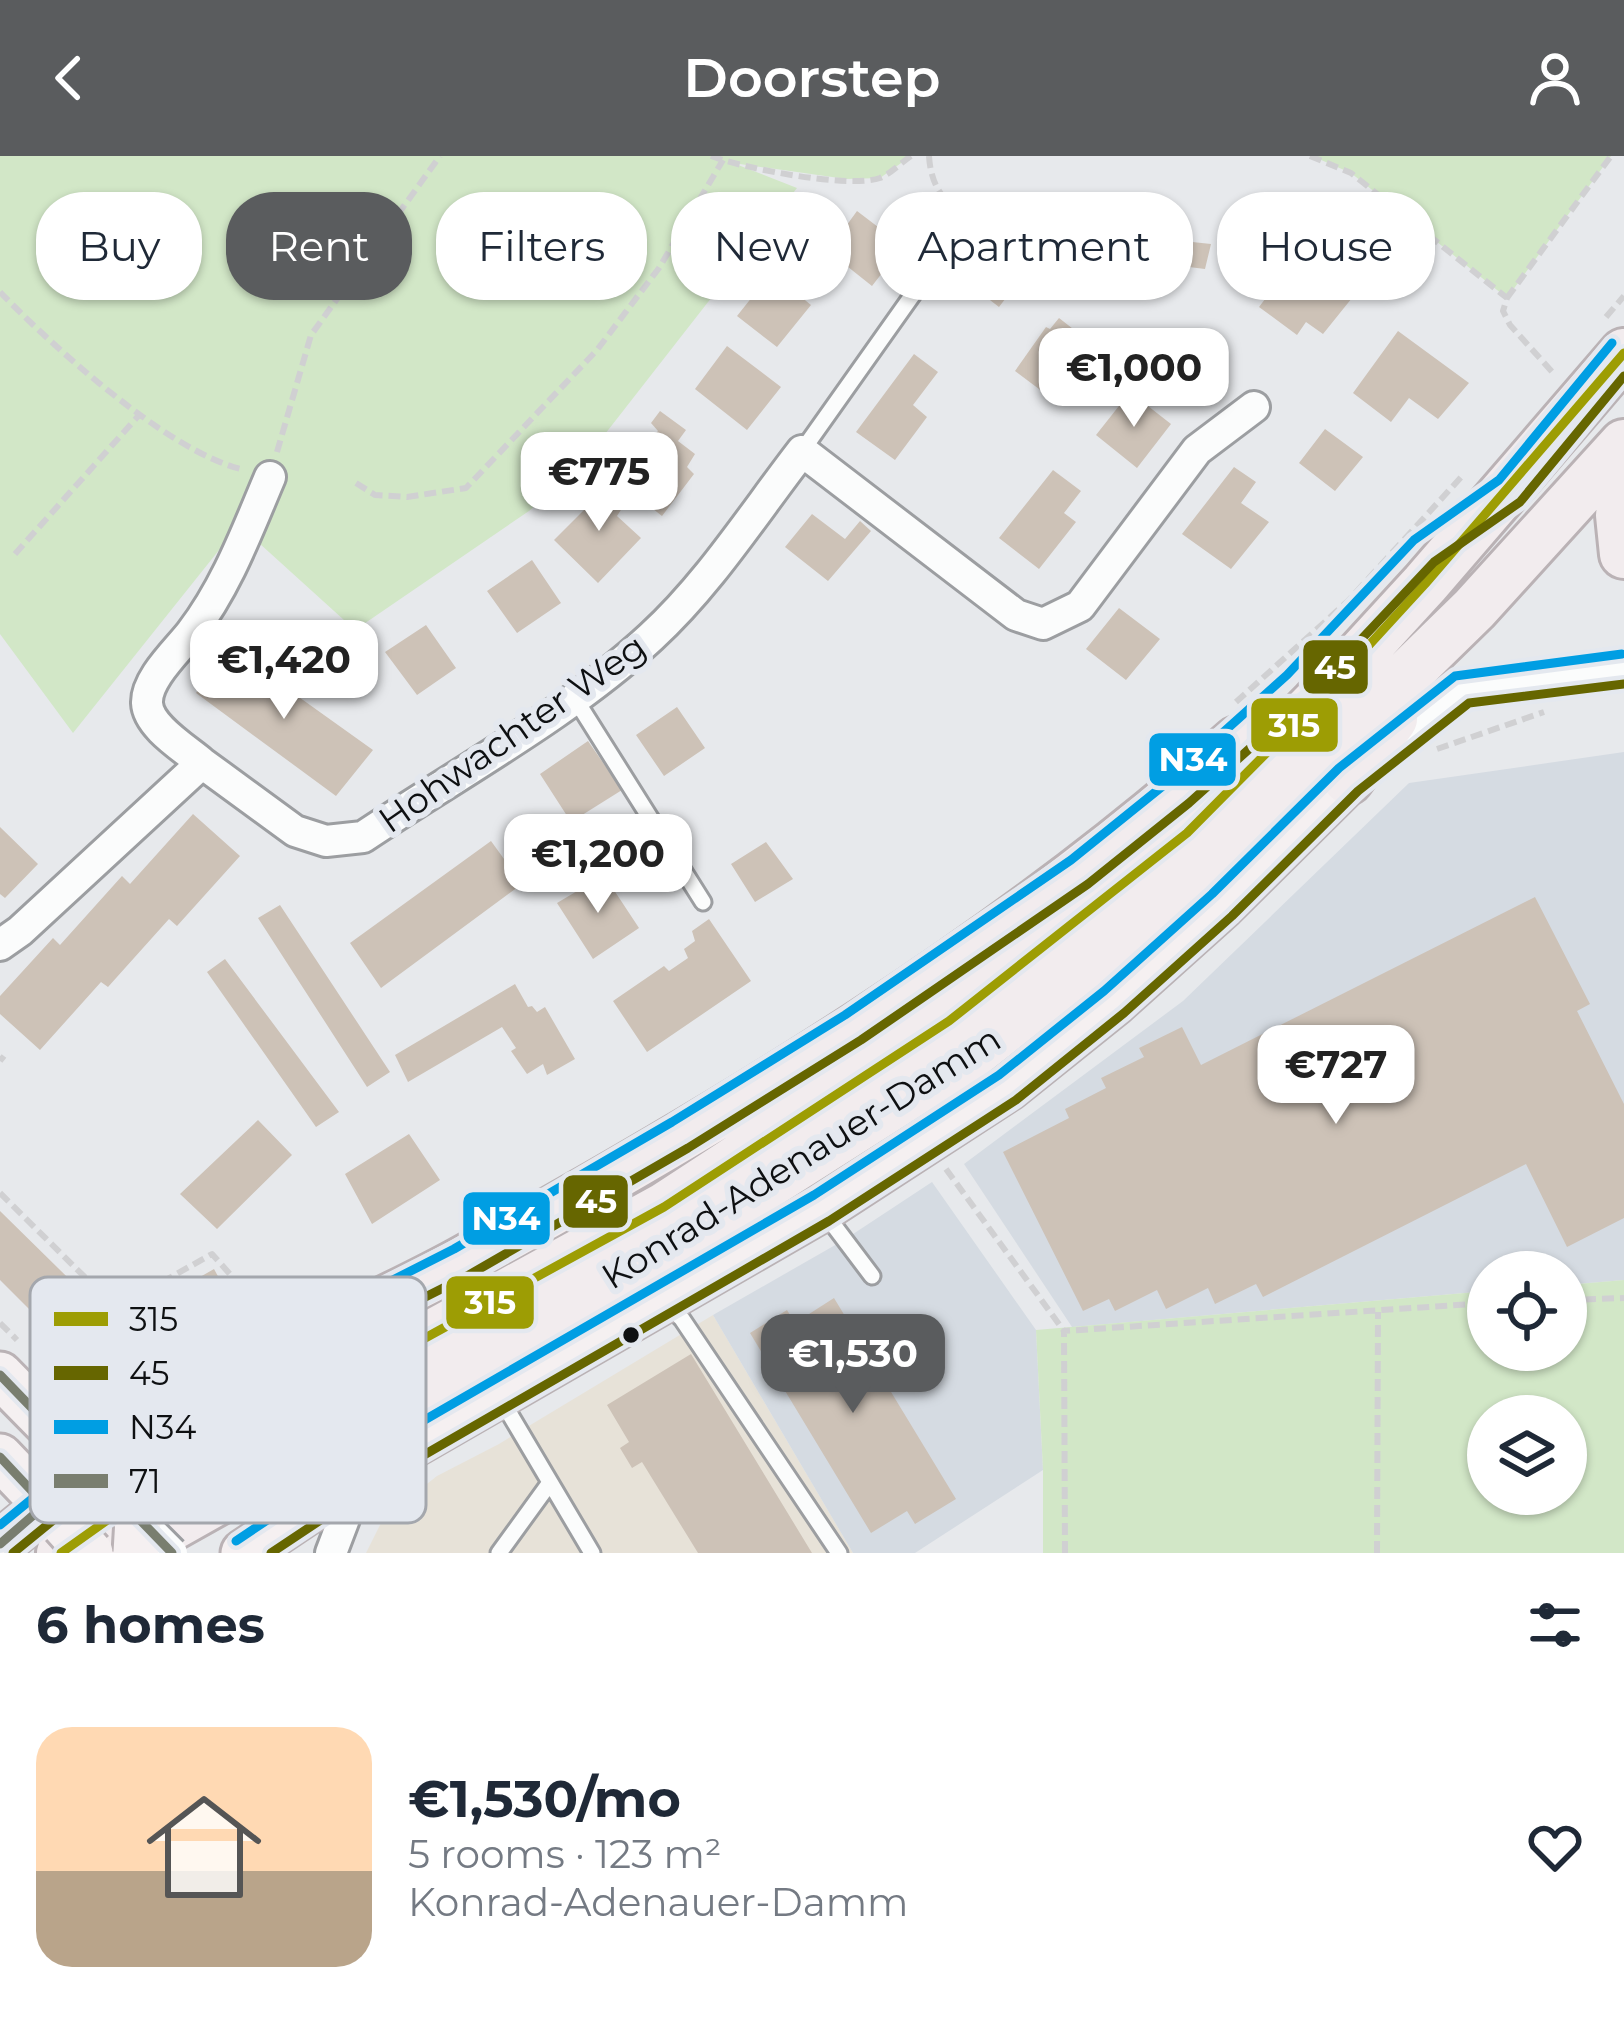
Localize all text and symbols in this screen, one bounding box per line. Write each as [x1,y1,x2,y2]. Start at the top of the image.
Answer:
icon: back [36,45,102,111]
text: Doorstep [683,45,941,111]
icon: person [1522,45,1588,111]
chip: Buy [36,192,202,300]
chip: Rent [226,192,412,300]
chip: Filters [436,192,647,300]
chip: New [671,192,851,300]
chip: Apartment [875,192,1193,300]
chip: House [1217,192,1435,300]
pin: €1,000 [1036,328,1232,430]
text: €1,000 [1066,343,1202,391]
pin: €775 [528,432,670,534]
text: €775 [548,447,650,495]
pin: €1,420 [186,620,382,722]
street label: Hohwachter Weg [370,624,654,842]
text: €1,420 [217,635,351,683]
line badge: 45 [1301,638,1370,696]
text: 45 [1314,647,1356,687]
line badge: 315 [1249,696,1340,754]
text: 315 [1267,705,1320,745]
line badge: N34 [1147,731,1238,788]
text: N34 [1159,739,1228,779]
pin: €1,200 [500,814,696,916]
text: €1,200 [531,829,665,877]
street label: Konrad-Adenauer-Damm [593,1016,1009,1298]
pin: €727 [1265,1025,1407,1127]
text: €727 [1285,1040,1388,1088]
line badge: 45 [561,1173,630,1230]
text: 45 [575,1181,617,1221]
line badge: N34 [461,1190,552,1247]
text: N34 [472,1198,541,1238]
map controls [1467,1251,1587,1515]
button: locate [1467,1251,1587,1371]
line badge: 315 [444,1274,536,1331]
legend [30,1277,426,1523]
text: 315 [463,1282,516,1322]
text: 315 [129,1299,178,1339]
pin: €1,530 [755,1314,951,1416]
unlabelled marker [620,1324,642,1346]
text: €1,530 [788,1329,918,1377]
text: 45 [129,1353,169,1393]
button: layers [1467,1395,1587,1515]
text: N34 [129,1407,196,1447]
text: 71 [129,1461,161,1501]
icon: filters [1522,1592,1588,1658]
text: 6 homes [36,1594,265,1656]
text: €1,530/mo [408,1768,681,1830]
icon: home [132,1775,276,1919]
icon: heart [1522,1814,1588,1880]
text: 5 rooms · 123 m² [408,1830,722,1878]
text: Konrad-Adenauer-Damm [408,1878,908,1926]

